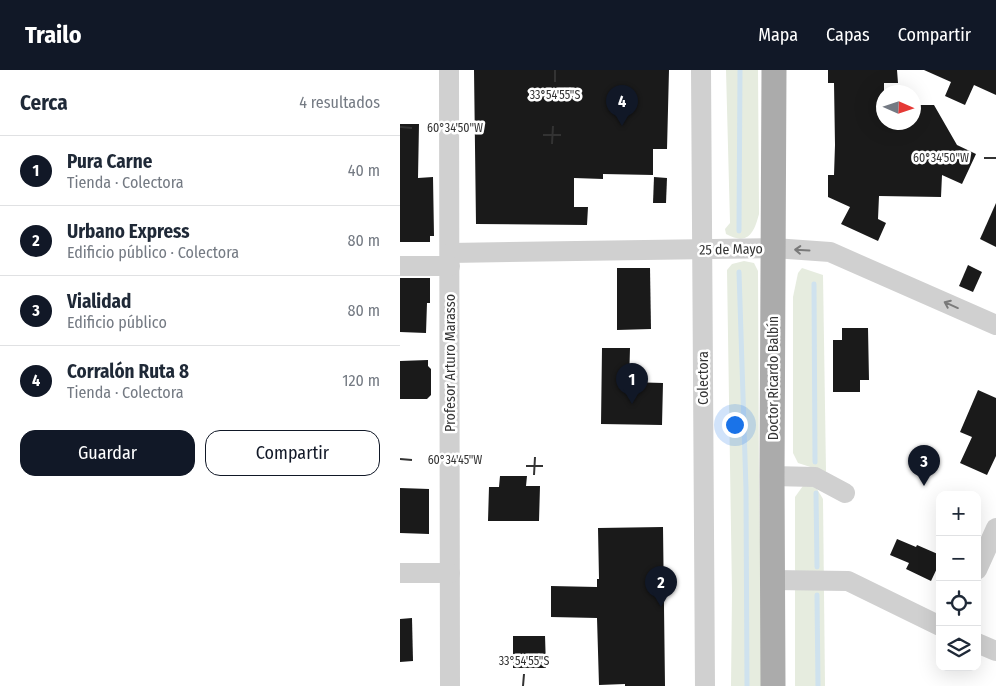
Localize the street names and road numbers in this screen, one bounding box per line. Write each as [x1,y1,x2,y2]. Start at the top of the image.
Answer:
street label: 25 de Mayo [699,240,763,259]
street label: Profesor Arturo Marasso [442,294,459,432]
street label: Doctor Ricardo Balbín [765,316,782,440]
street label: Colectora [695,351,712,405]

